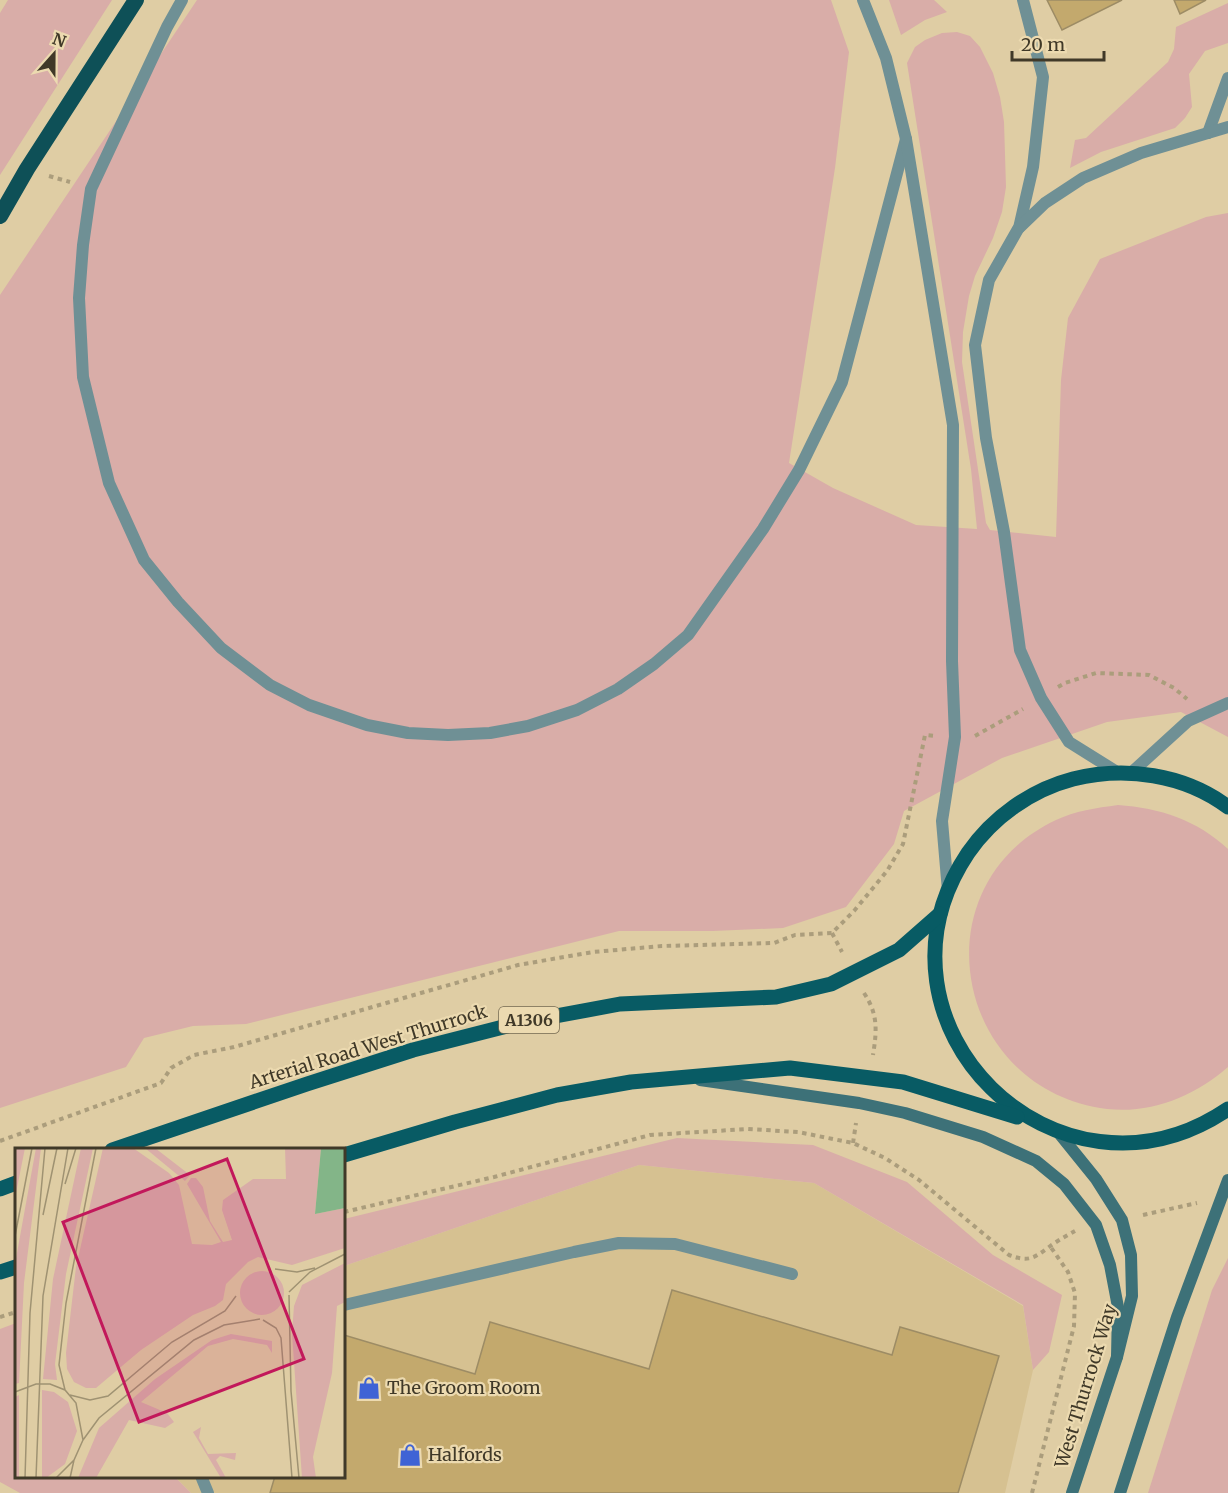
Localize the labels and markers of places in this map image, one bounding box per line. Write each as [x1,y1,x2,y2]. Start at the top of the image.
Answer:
shop icon: The Groom Room [356,1375,382,1401]
place label: The Groom Room [387,1376,541,1399]
shop icon: Halfords [397,1442,423,1468]
place label: Halfords [428,1443,502,1466]

